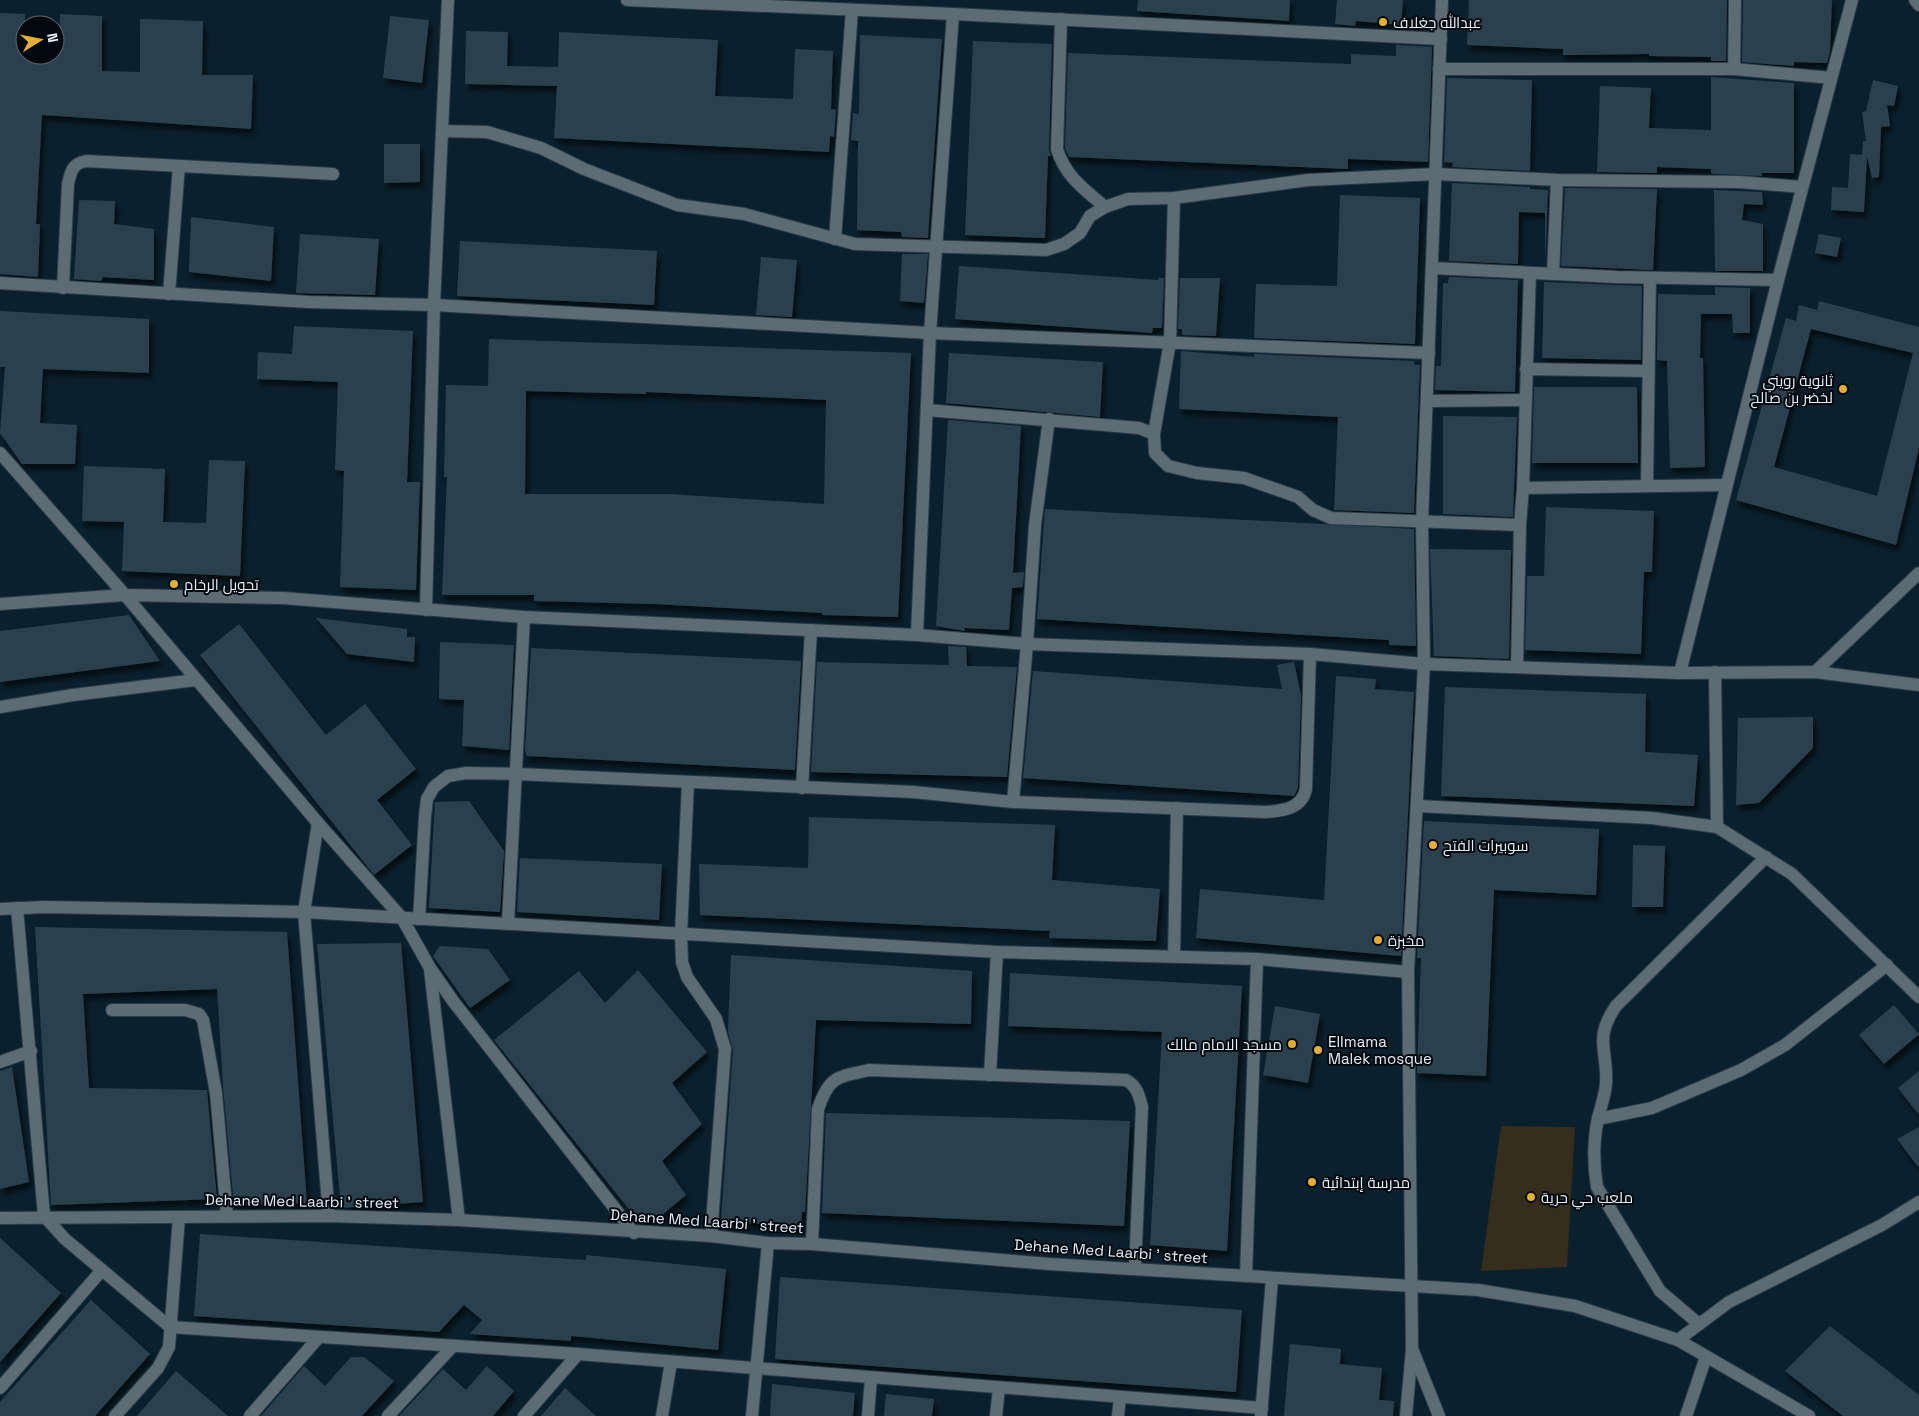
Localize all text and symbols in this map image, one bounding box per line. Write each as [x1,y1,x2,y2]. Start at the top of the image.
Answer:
place label: عبدالله جغلاف [1393,13,1481,32]
north arrow [15,15,65,65]
marker: عبدالله جغلاف [1377,16,1389,28]
text: N [43,32,62,44]
place label: ثانوية رويني لخضر بن صالح [1751,371,1833,409]
marker: ثانوية رويني لخضر بن صالح [1837,383,1849,395]
place label: تحويل الرخام [184,575,259,595]
marker: تحويل الرخام [168,578,180,590]
place label: سوبيرات الفتح [1443,836,1528,857]
marker: سوبيرات الفتح [1427,839,1439,851]
place label: مخبزة [1388,931,1424,950]
marker: مخبزة [1372,934,1384,946]
place label: ElImama Malek mosque [1328,1032,1432,1068]
place label: مسجد الامام مالك [1167,1035,1282,1055]
marker: مسجد الامام مالك [1286,1038,1298,1050]
marker: ElImama Malek mosque [1312,1044,1324,1056]
place label: مدرسة إبتدائية [1322,1173,1410,1192]
marker: مدرسة إبتدائية [1306,1176,1318,1188]
place label: ملعب حي حرية [1541,1188,1633,1210]
street label: Dehane Med Laarbi ' street [205,1190,399,1212]
marker: ملعب حي حرية [1525,1191,1537,1203]
street label: Dehane Med Laarbi ' street [609,1205,805,1237]
street label: Dehane Med Laarbi ' street [1013,1235,1209,1267]

